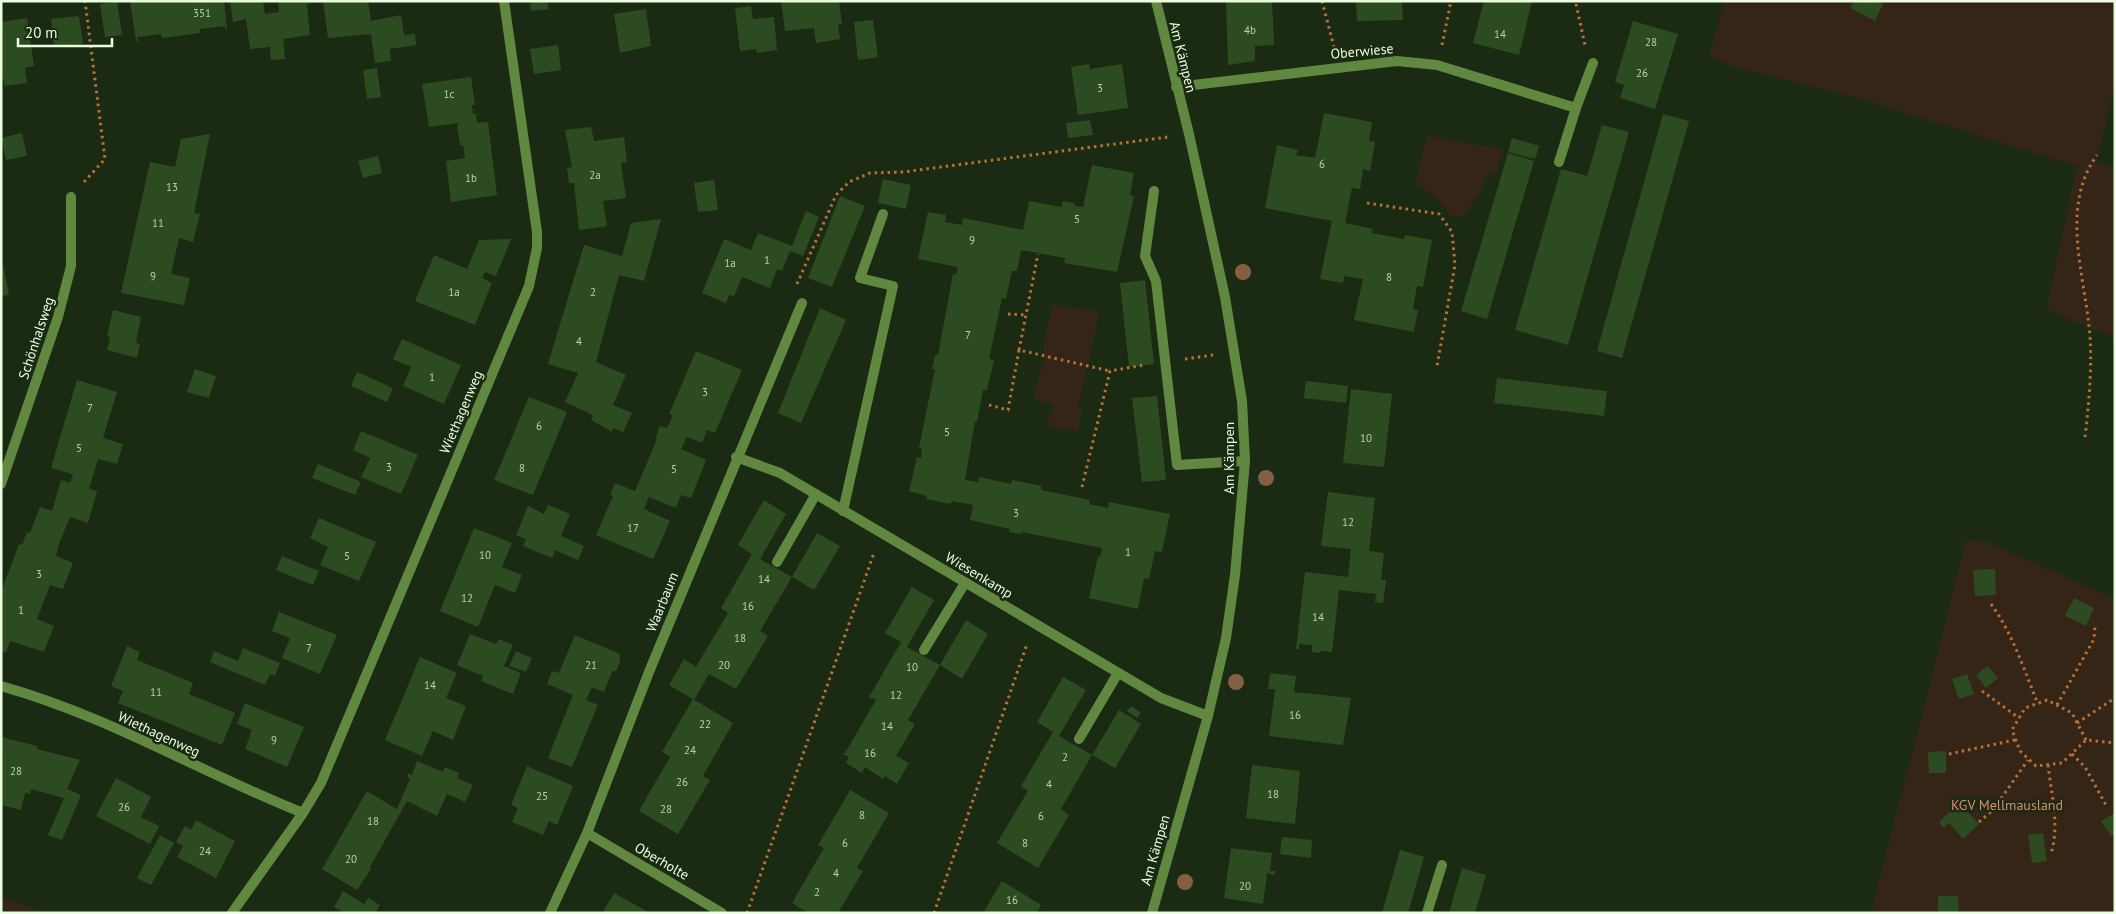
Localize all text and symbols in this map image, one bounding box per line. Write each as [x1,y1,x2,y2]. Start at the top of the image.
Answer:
house number: 351 [193,6,211,20]
scale bar [18,15,111,47]
street label: Am Kämpen [1165,20,1201,94]
text: 20 m [25,23,58,42]
house number: 4b [1244,23,1256,37]
house number: 14 [1494,27,1506,41]
house number: 28 [1645,35,1657,49]
street label: Oberwiese [1330,39,1394,63]
house number: 26 [1636,66,1648,80]
house number: 3 [1097,81,1103,95]
house number: 1c [444,87,455,101]
house number: 6 [1319,157,1325,171]
house number: 2a [589,168,601,182]
house number: 1b [465,171,477,185]
house number: 13 [166,180,178,194]
house number: 5 [1074,212,1080,226]
house number: 11 [152,216,164,230]
house number: 9 [969,233,975,247]
house number: 1 [764,253,770,267]
house number: 1a [724,256,736,270]
house number: 9 [150,269,156,283]
house number: 8 [1386,270,1392,284]
house number: 1a [448,285,460,299]
house number: 2 [590,285,596,299]
street label: Schönhalsweg [14,294,58,382]
house number: 7 [965,328,971,342]
house number: 4 [576,334,582,348]
street label: Wiethagenweg [435,368,487,456]
house number: 1 [429,370,435,384]
house number: 3 [702,385,708,399]
house number: 7 [87,401,93,415]
house number: 6 [536,419,542,433]
street label: Am Kämpen [1220,422,1238,494]
house number: 5 [944,425,950,439]
house number: 10 [1360,431,1372,445]
house number: 5 [76,441,82,455]
house number: 3 [386,460,392,474]
house number: 8 [519,461,525,475]
house number: 5 [671,462,677,476]
house number: 3 [1013,506,1019,520]
house number: 12 [1342,515,1354,529]
house number: 17 [627,521,639,535]
house number: 1 [1125,545,1131,559]
house number: 10 [479,548,491,562]
street label: Wiesenkamp [942,548,1016,602]
house number: 5 [344,549,350,563]
house number: 3 [36,567,42,581]
street label: Waarbaum [642,569,682,635]
house number: 14 [758,572,770,586]
house number: 12 [461,591,473,605]
house number: 16 [742,599,754,613]
house number: 1 [18,603,24,617]
house number: 14 [1312,610,1324,624]
house number: 18 [734,631,746,645]
house number: 7 [306,641,312,655]
house number: 21 [585,658,597,672]
house number: 20 [718,658,730,672]
house number: 10 [906,660,918,674]
house number: 14 [424,678,436,692]
house number: 11 [150,685,162,699]
house number: 12 [890,688,902,702]
street label: Wiethagenweg [115,707,203,761]
house number: 16 [1289,708,1301,722]
house number: 22 [699,717,711,731]
house number: 14 [881,719,893,733]
house number: 9 [271,733,277,747]
house number: 24 [684,743,696,757]
house number: 16 [864,746,876,760]
house number: 2 [1062,750,1068,764]
house number: 28 [10,764,22,778]
house number: 26 [676,775,688,789]
house number: 4 [1046,777,1052,791]
house number: 18 [1267,787,1279,801]
house number: 25 [536,789,548,803]
park label: KGV Mellmausland [1951,796,2063,814]
house number: 26 [118,800,130,814]
house number: 28 [660,802,672,816]
house number: 8 [859,808,865,822]
house number: 6 [1038,809,1044,823]
street label: Am Kämpen [1136,813,1174,887]
house number: 18 [367,814,379,828]
house number: 6 [842,836,848,850]
house number: 8 [1022,836,1028,850]
street label: Oberholte [632,838,692,884]
house number: 24 [199,844,211,858]
house number: 20 [345,852,357,866]
house number: 4 [833,866,839,880]
house number: 20 [1239,879,1251,893]
house number: 2 [814,885,820,899]
house number: 16 [1006,893,1018,907]

